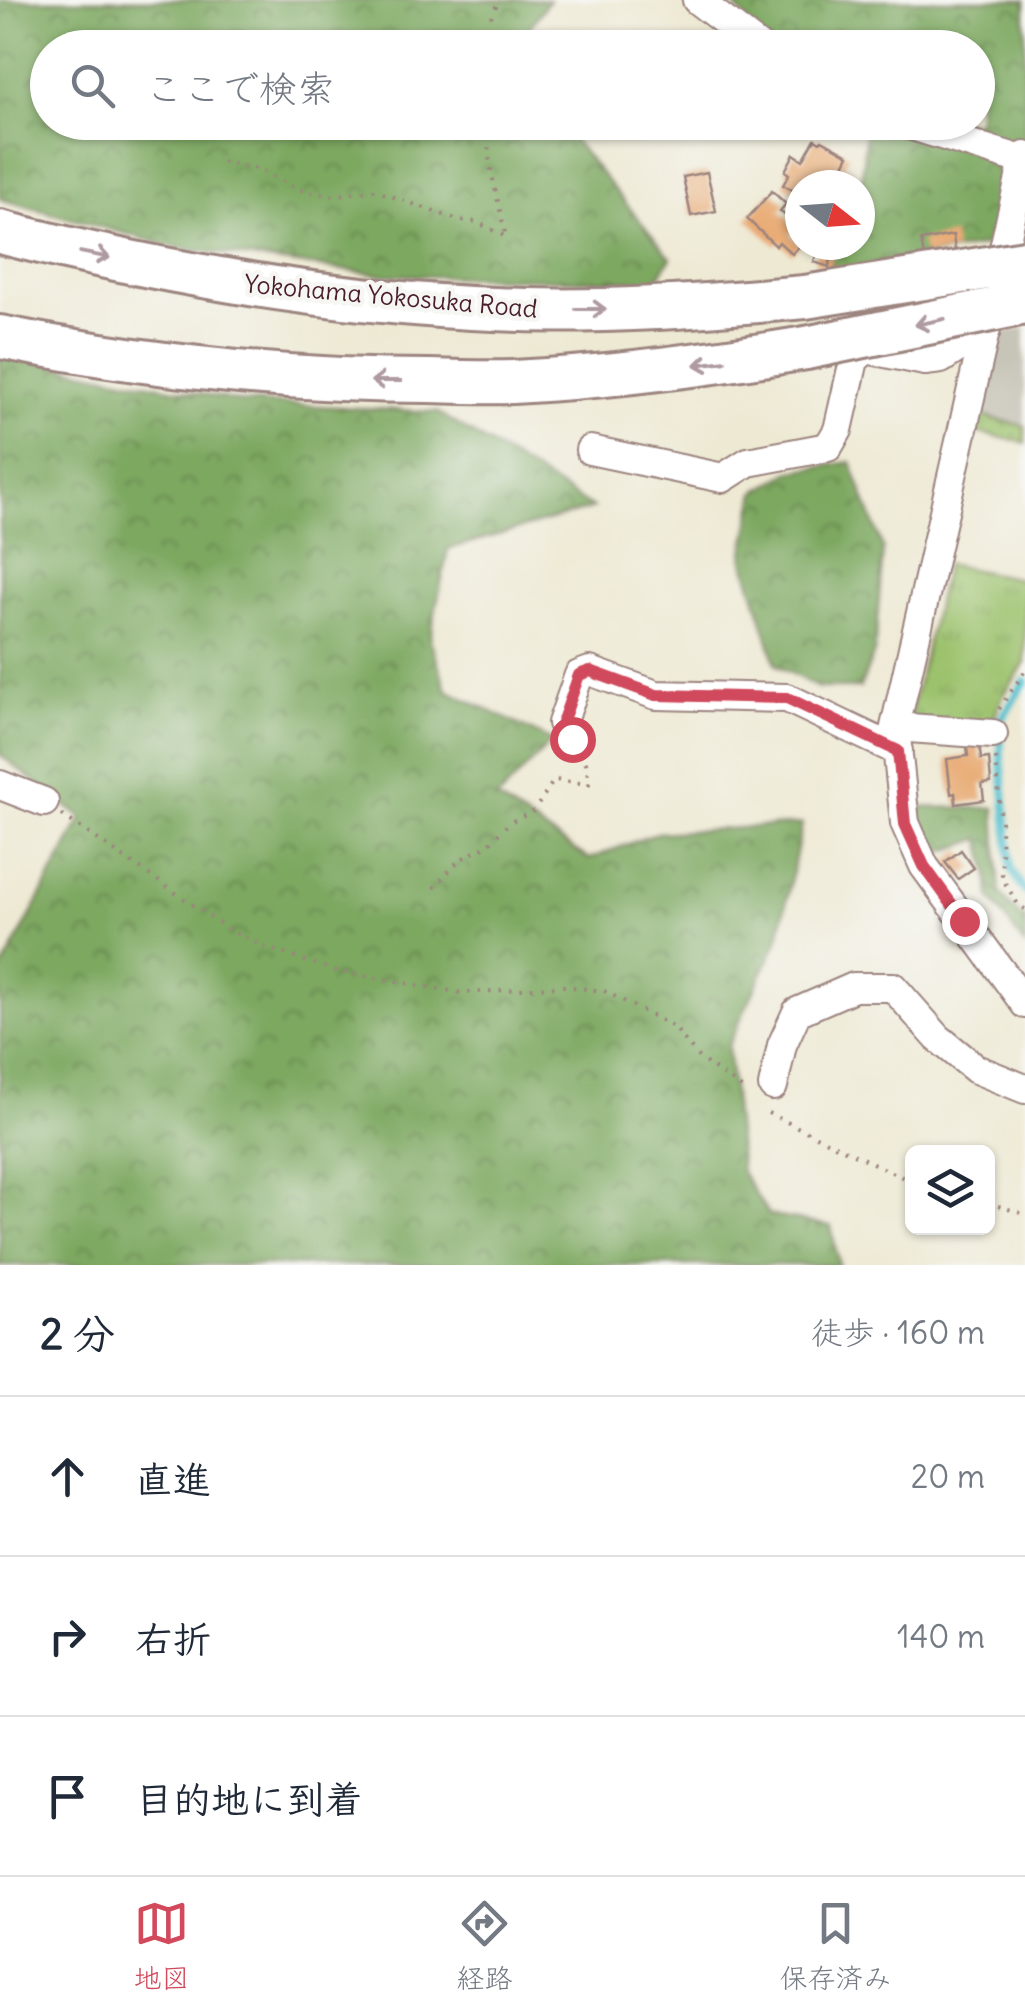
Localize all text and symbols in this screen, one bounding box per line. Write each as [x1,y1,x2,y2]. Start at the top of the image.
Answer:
search box [30,30,995,140]
icon: search [65,58,120,113]
text: ここで検索 [145,65,335,112]
north arrow [785,170,875,260]
one-way arrow [78,246,110,265]
street label: Yokohama Yokosuka Road [243,267,539,325]
one-way arrow [574,300,606,318]
one-way arrow [914,314,946,333]
one-way arrow [694,354,726,373]
one-way arrow [370,372,402,390]
route start [550,717,596,763]
route end [942,899,988,945]
map controls [905,1145,995,1235]
button: layers [905,1145,995,1235]
text: 2 分 [40,1308,115,1360]
text: 徒歩 · 160 m [811,1312,985,1353]
icon: ahead [40,1449,95,1504]
text: 直進 [135,1456,211,1503]
text: 20 m [911,1456,985,1497]
icon: right [40,1609,95,1664]
text: 右折 [135,1616,211,1663]
text: 140 m [897,1616,985,1657]
icon: arrive [40,1769,95,1824]
text: 目的地に到着 [135,1776,363,1823]
tab: 地図 [133,1896,190,1996]
tab: 経路 [456,1896,513,1996]
tab: 保存済み [779,1896,892,1996]

